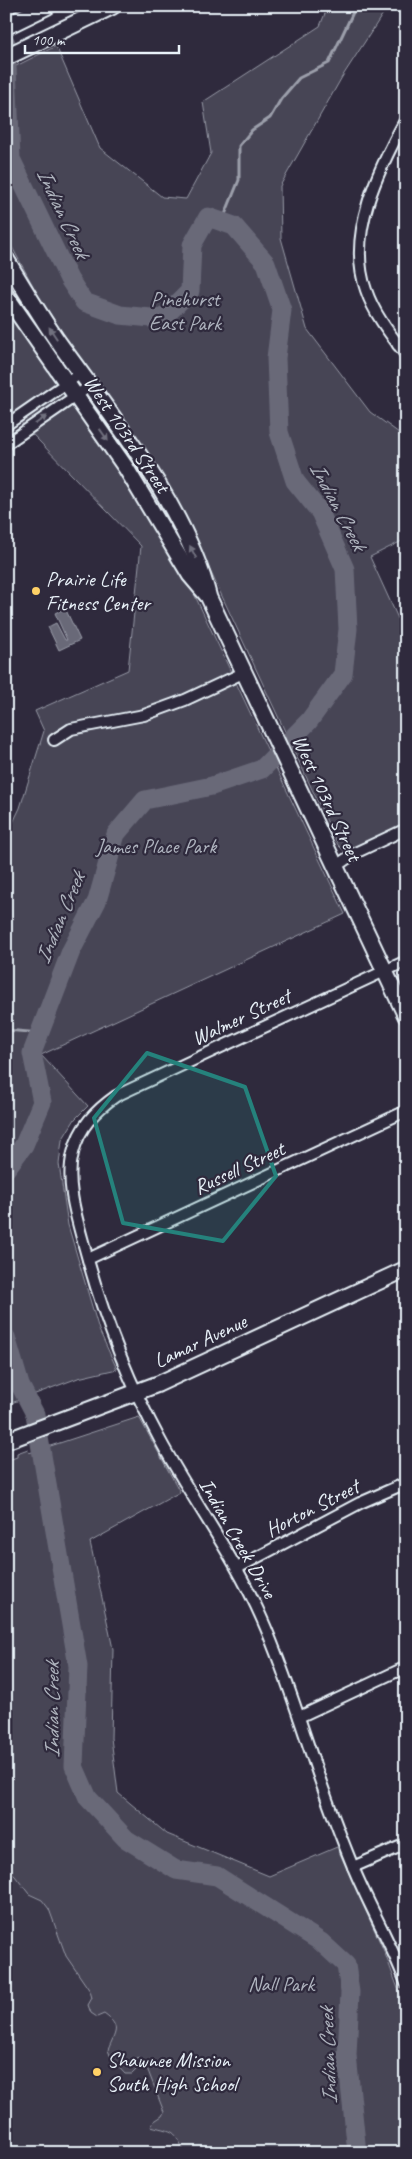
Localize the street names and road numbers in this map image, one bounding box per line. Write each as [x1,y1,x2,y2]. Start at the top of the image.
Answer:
street label: West 103rd Street [78,370,177,499]
street label: West 103rd Street [286,731,368,867]
street label: Walmer Street [188,982,297,1051]
street label: Russell Street [190,1135,290,1200]
street label: Lamar Avenue [150,1308,251,1374]
street label: Horton Street [261,1472,366,1543]
street label: Indian Creek Drive [193,1473,283,1604]

